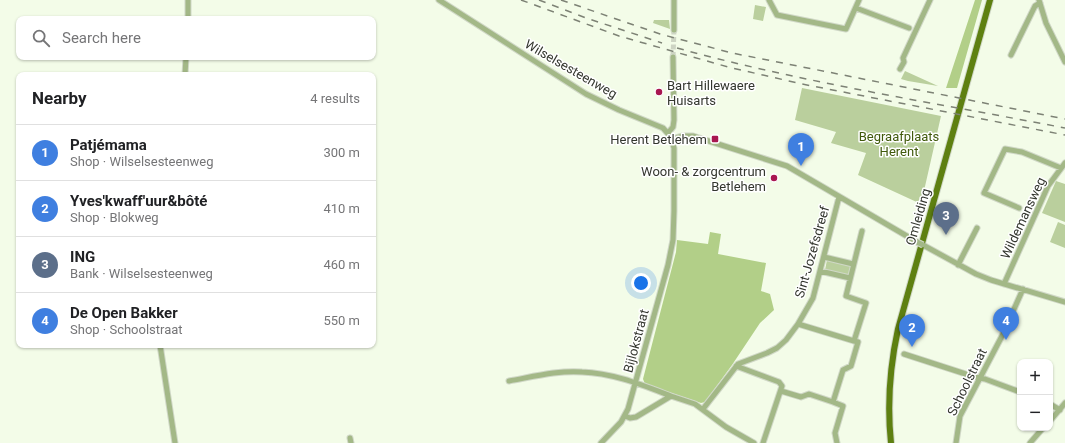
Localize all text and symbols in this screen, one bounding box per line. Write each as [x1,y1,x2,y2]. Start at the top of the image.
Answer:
search box [16,16,376,60]
icon: search [30,27,52,49]
text: Search here [62,29,141,47]
street label: Wilselsesteenweg [522,36,620,102]
place label: Bart Hillewaere Huisarts [667,78,755,108]
marker: Bart Hillewaere Huisarts [654,87,664,97]
text: Nearby [32,88,87,108]
text: 4 results [310,91,360,106]
park label: Begraafplaats Herent [859,129,940,159]
place label: Herent Betlehem [610,132,707,147]
pin: 1 [788,133,814,166]
marker: Herent Betlehem [710,134,720,144]
text: Patjémama [70,136,147,154]
text: 1 [41,145,49,160]
text: 300 m [323,145,360,160]
text: Shop · Wilselsesteenweg [70,154,214,169]
place label: Woon- & zorgcentrum Betlehem [641,164,766,194]
marker: Woon- & zorgcentrum Betlehem [769,173,779,183]
street label: Wildemansweg [998,175,1048,261]
street label: Omleiding [903,187,933,247]
text: Yves'kwaff'uur&bôté [70,192,207,210]
text: 2 [41,201,49,216]
text: 410 m [323,201,360,216]
pin: 3 [933,202,959,235]
street label: Sint-Jozefsdreef [792,204,832,300]
text: Shop · Blokweg [70,210,159,225]
text: ING [70,248,95,266]
text: 3 [41,257,49,272]
text: 460 m [323,257,360,272]
text: Bank · Wilselsesteenweg [70,266,213,281]
your location [631,273,651,293]
text: De Open Bakker [70,304,178,322]
pin: 4 [993,307,1019,340]
street label: Bijlokstraat [620,308,652,374]
text: 4 [41,313,49,328]
text: 550 m [323,313,360,328]
pin: 2 [899,314,925,347]
text: Shop · Schoolstraat [70,322,183,337]
street label: Schoolstraat [944,346,990,418]
map controls [1017,359,1053,431]
button: + [1017,359,1053,395]
button: − [1017,395,1053,431]

